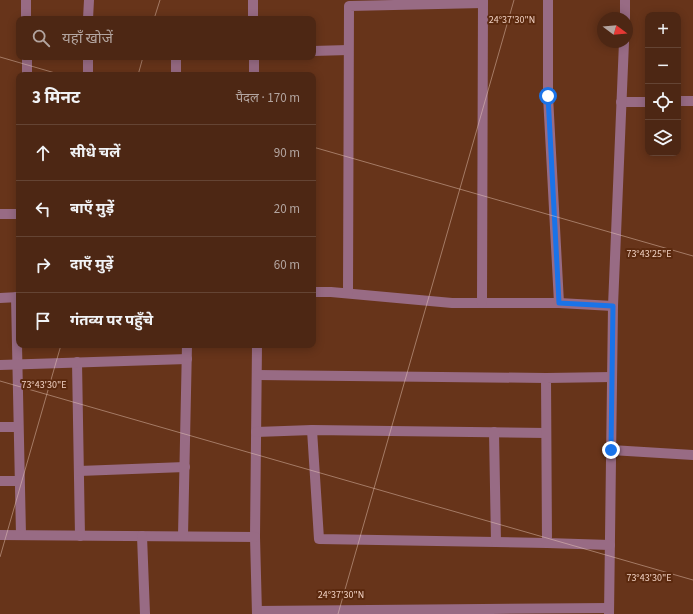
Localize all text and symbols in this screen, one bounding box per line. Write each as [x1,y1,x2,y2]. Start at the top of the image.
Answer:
north arrow [597,12,633,48]
map controls [645,12,681,156]
button: + [645,12,681,48]
text: 24°37'30"N [489,13,535,27]
search box [16,16,316,60]
icon: search [30,27,52,49]
text: यहाँ खोजें [62,28,113,49]
button: − [645,48,681,84]
button: locate [645,84,681,120]
text: 3 मिनट [32,86,80,110]
route start [539,87,557,105]
text: पैदल · 170 m [236,89,300,107]
button: layers [645,120,681,156]
icon: ahead [32,142,54,164]
text: सीधे चलें [70,142,120,163]
text: 90 m [274,144,300,162]
icon: left [32,198,54,220]
text: बाएँ मुड़ें [70,198,114,219]
text: 20 m [274,200,300,218]
text: 73°43'25"E [626,247,672,261]
icon: right [32,254,54,276]
text: दाएँ मुड़ें [70,254,113,275]
text: 60 m [274,256,300,274]
icon: arrive [32,310,54,332]
text: गंतव्य पर पहुँचे [70,310,153,331]
text: 73°43'30"E [21,378,67,392]
route end [602,441,620,459]
text: 73°43'30"E [626,571,672,585]
text: 24°37'30"N [318,588,364,602]

